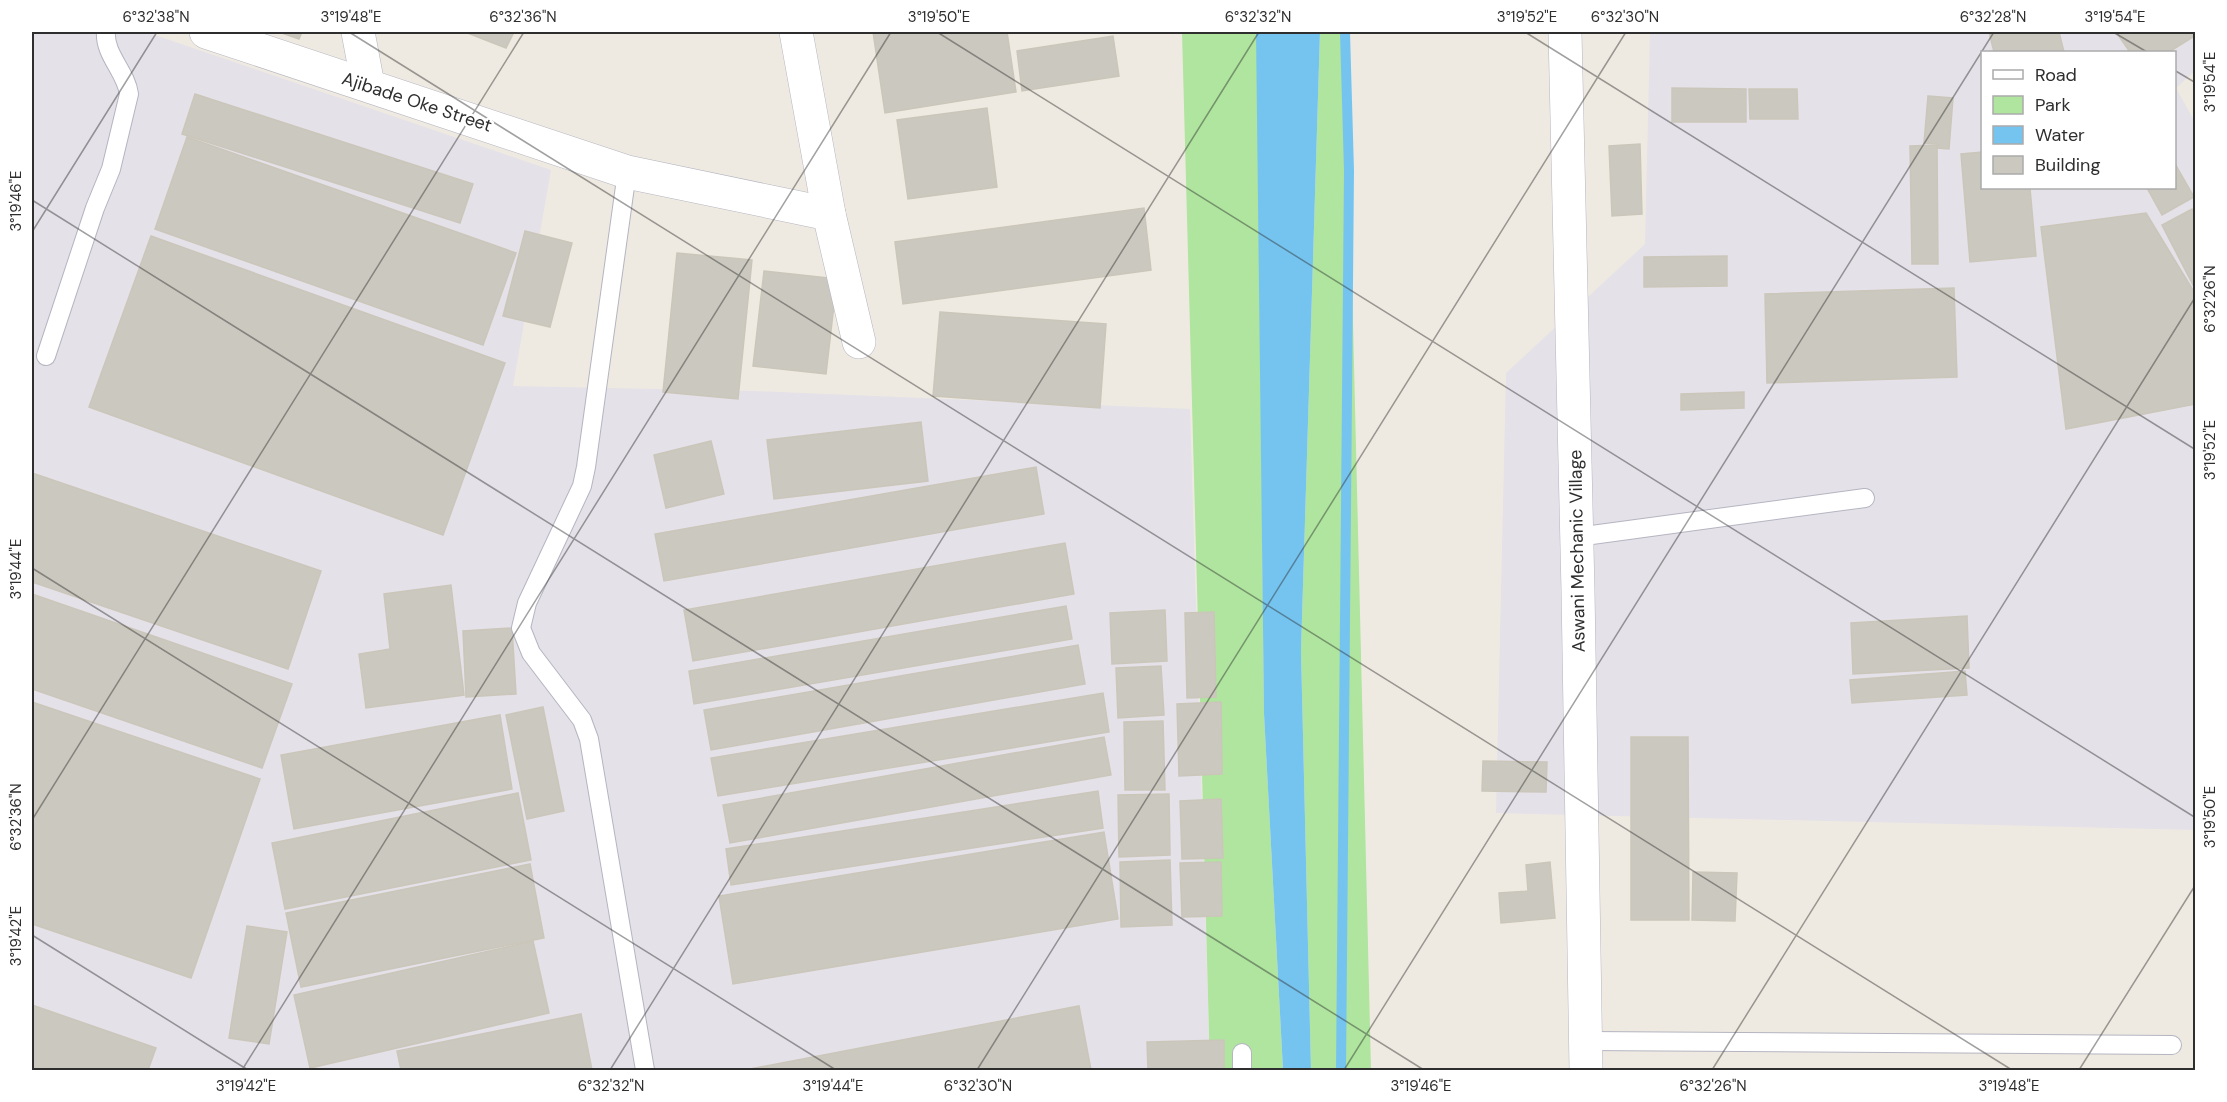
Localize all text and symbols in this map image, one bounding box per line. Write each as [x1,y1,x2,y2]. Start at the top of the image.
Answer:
text: 6°32'38"N [122,7,190,27]
text: 3°19'48"E [321,7,381,27]
text: 6°32'36"N [489,7,557,27]
text: 3°19'50"E [908,7,970,27]
text: 6°32'32"N [1225,7,1291,27]
text: 3°19'52"E [1497,7,1557,27]
text: 6°32'30"N [1591,7,1659,27]
text: 6°32'28"N [1960,7,2026,27]
text: 3°19'54"E [2084,7,2146,27]
legend [1981,51,2176,189]
text: 3°19'54"E [2200,51,2220,113]
text: Road [2035,63,2077,87]
street label: Ajibade Oke Street [339,66,495,138]
text: Park [2035,93,2071,117]
text: Water [2035,123,2085,147]
text: Building [2035,153,2100,177]
text: 3°19'46"E [6,170,26,232]
text: 6°32'26"N [2200,265,2220,333]
text: 3°19'52"E [2200,420,2220,480]
street label: Aswani Mechanic Village [1563,449,1591,653]
text: 3°19'44"E [6,539,26,599]
text: 6°32'36"N [6,783,26,851]
text: 3°19'50"E [2200,786,2220,848]
text: 3°19'42"E [6,906,26,966]
text: 3°19'42"E [216,1076,276,1096]
text: 6°32'32"N [578,1076,644,1096]
text: 3°19'44"E [803,1076,863,1096]
text: 6°32'30"N [944,1076,1012,1096]
text: 3°19'46"E [1390,1076,1452,1096]
text: 6°32'26"N [1679,1076,1747,1096]
text: 3°19'48"E [1979,1076,2039,1096]

